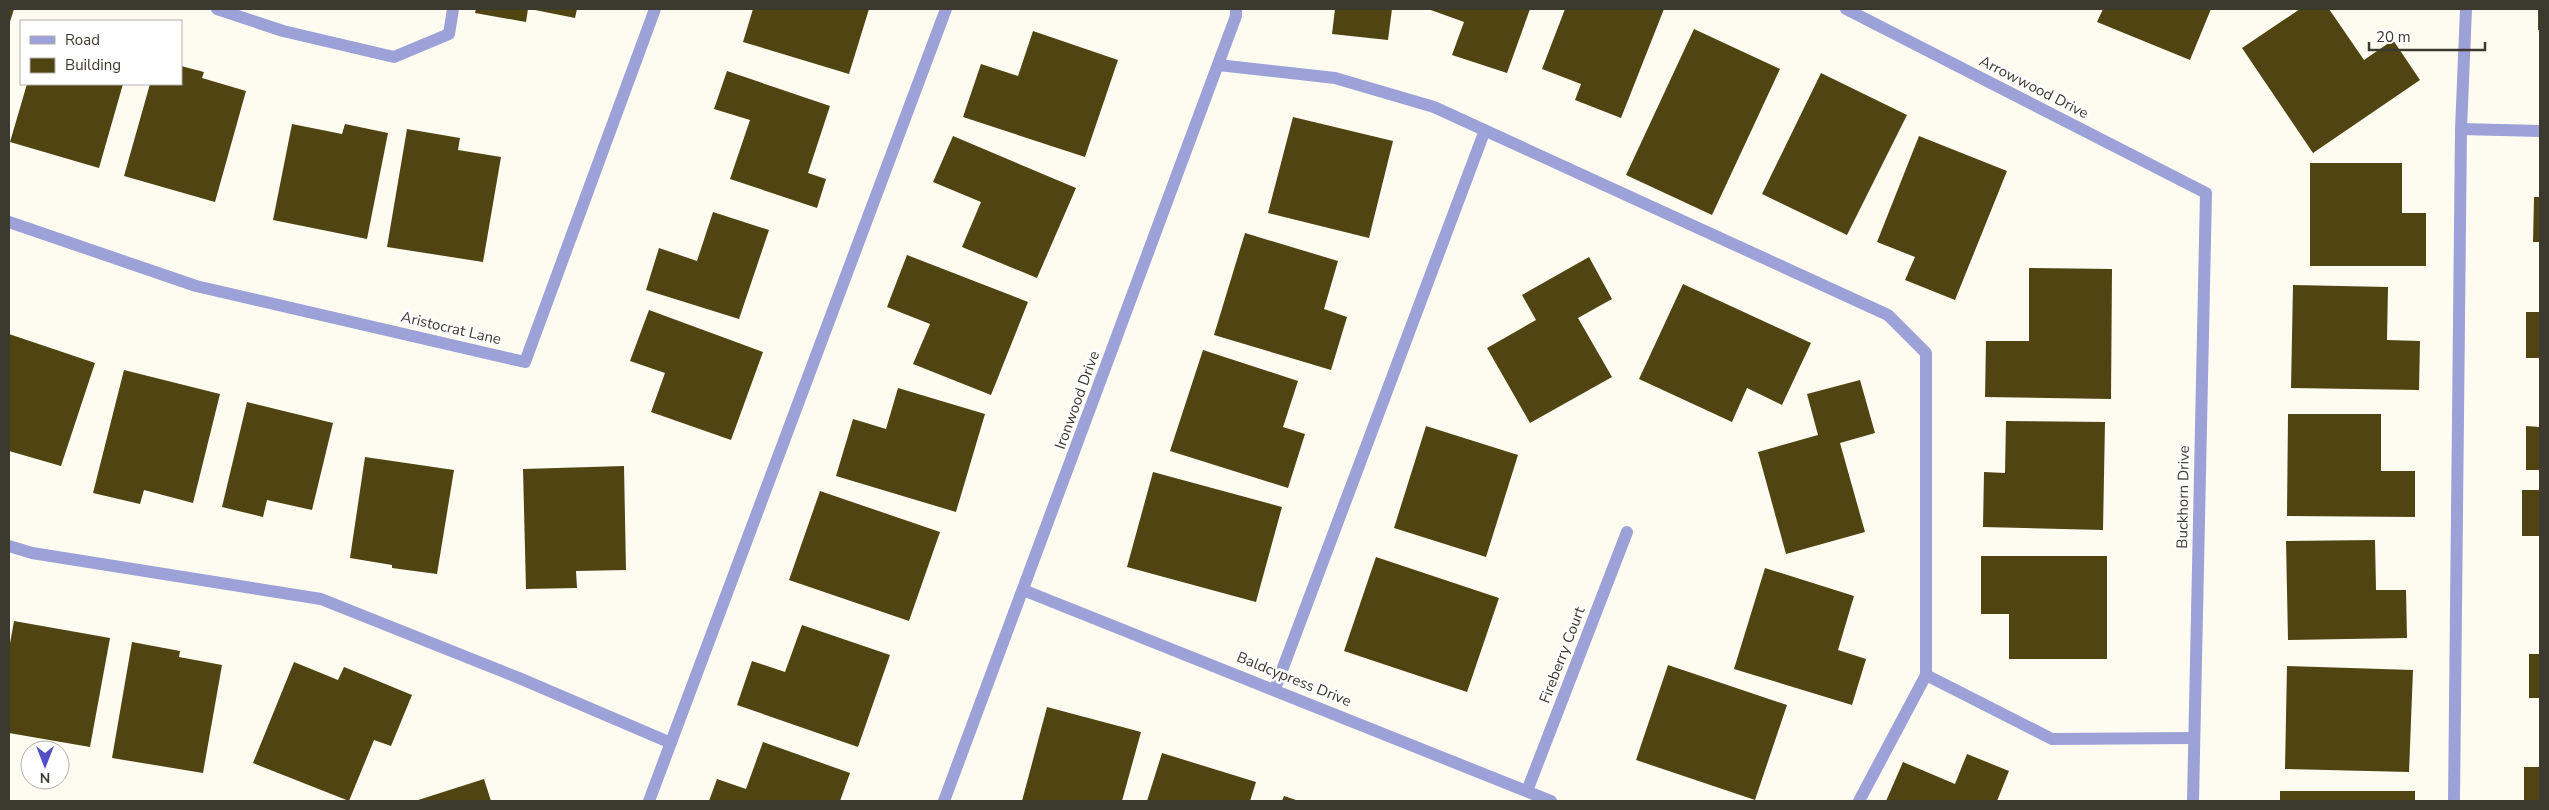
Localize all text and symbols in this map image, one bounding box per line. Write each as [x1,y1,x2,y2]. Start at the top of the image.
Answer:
legend [20,20,182,85]
scale bar [2369,20,2485,52]
text: 20 m [2376,27,2411,47]
text: Road [65,30,100,50]
street label: Arrowwood Drive [1976,51,2092,123]
text: Building [65,55,121,75]
street label: Aristocrat Lane [399,307,503,349]
street label: Ironwood Drive [1050,348,1104,452]
street label: Buckhorn Drive [2172,445,2194,549]
street label: Fireberry Court [1534,603,1590,706]
street label: Baldcypress Drive [1234,647,1354,711]
north arrow [20,740,70,790]
text: N [40,768,50,787]

